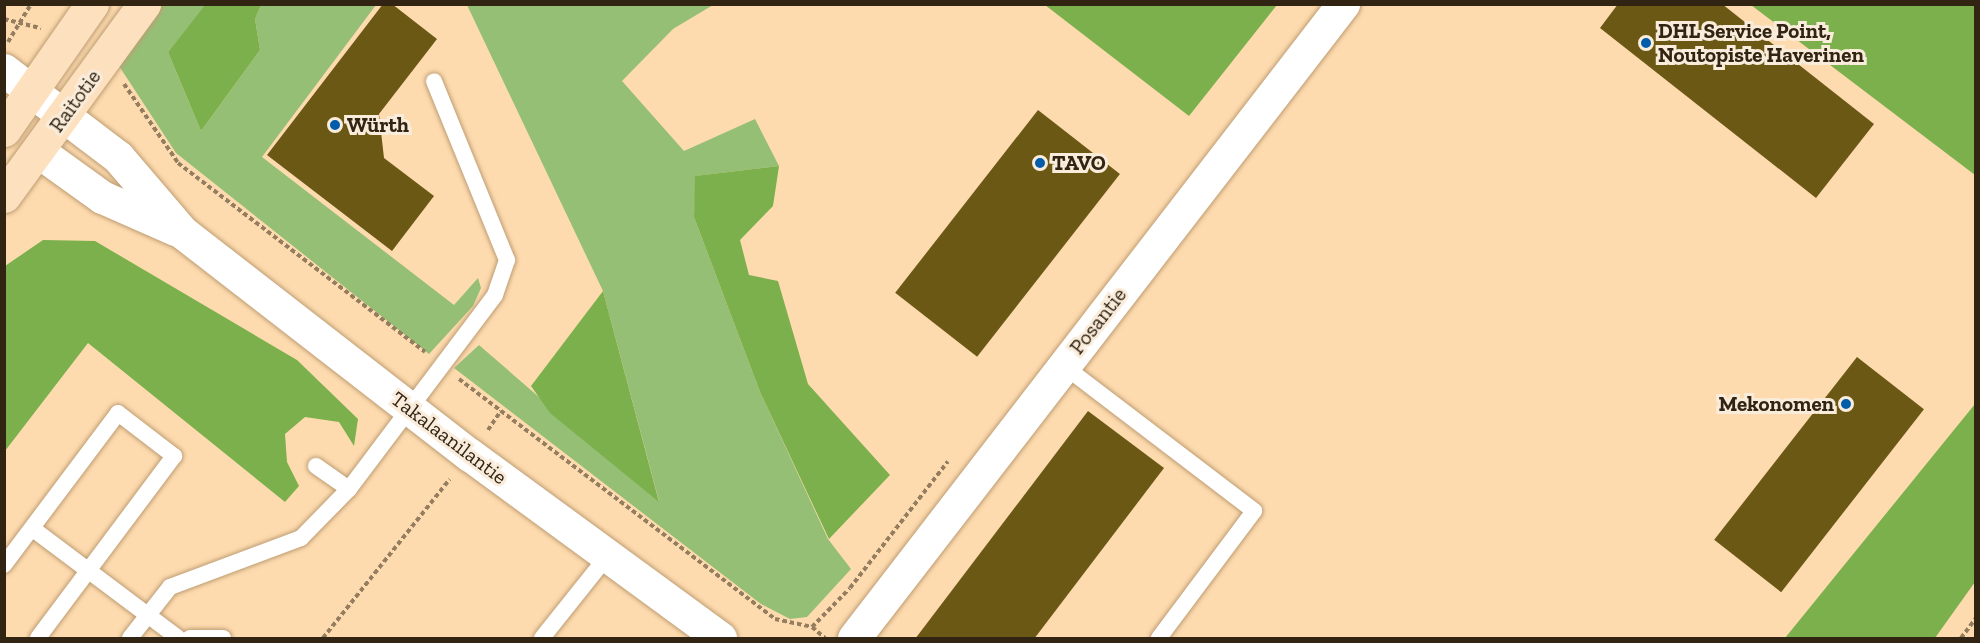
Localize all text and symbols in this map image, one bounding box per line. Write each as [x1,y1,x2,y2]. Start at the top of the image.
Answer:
place label: DHL Service Point, Noutopiste Haverinen [1658,18,1864,68]
marker: DHL Service Point, Noutopiste Haverinen [1639,36,1653,50]
street label: Raitotie [44,65,106,137]
place label: Würth [347,112,409,138]
marker: Würth [328,118,342,132]
place label: TAVO [1052,150,1106,176]
marker: TAVO [1033,156,1047,170]
street label: Posantie [1064,283,1132,359]
street label: Takalaanilantie [386,386,512,490]
place label: Mekonomen [1718,391,1834,417]
marker: Mekonomen [1839,397,1853,411]

